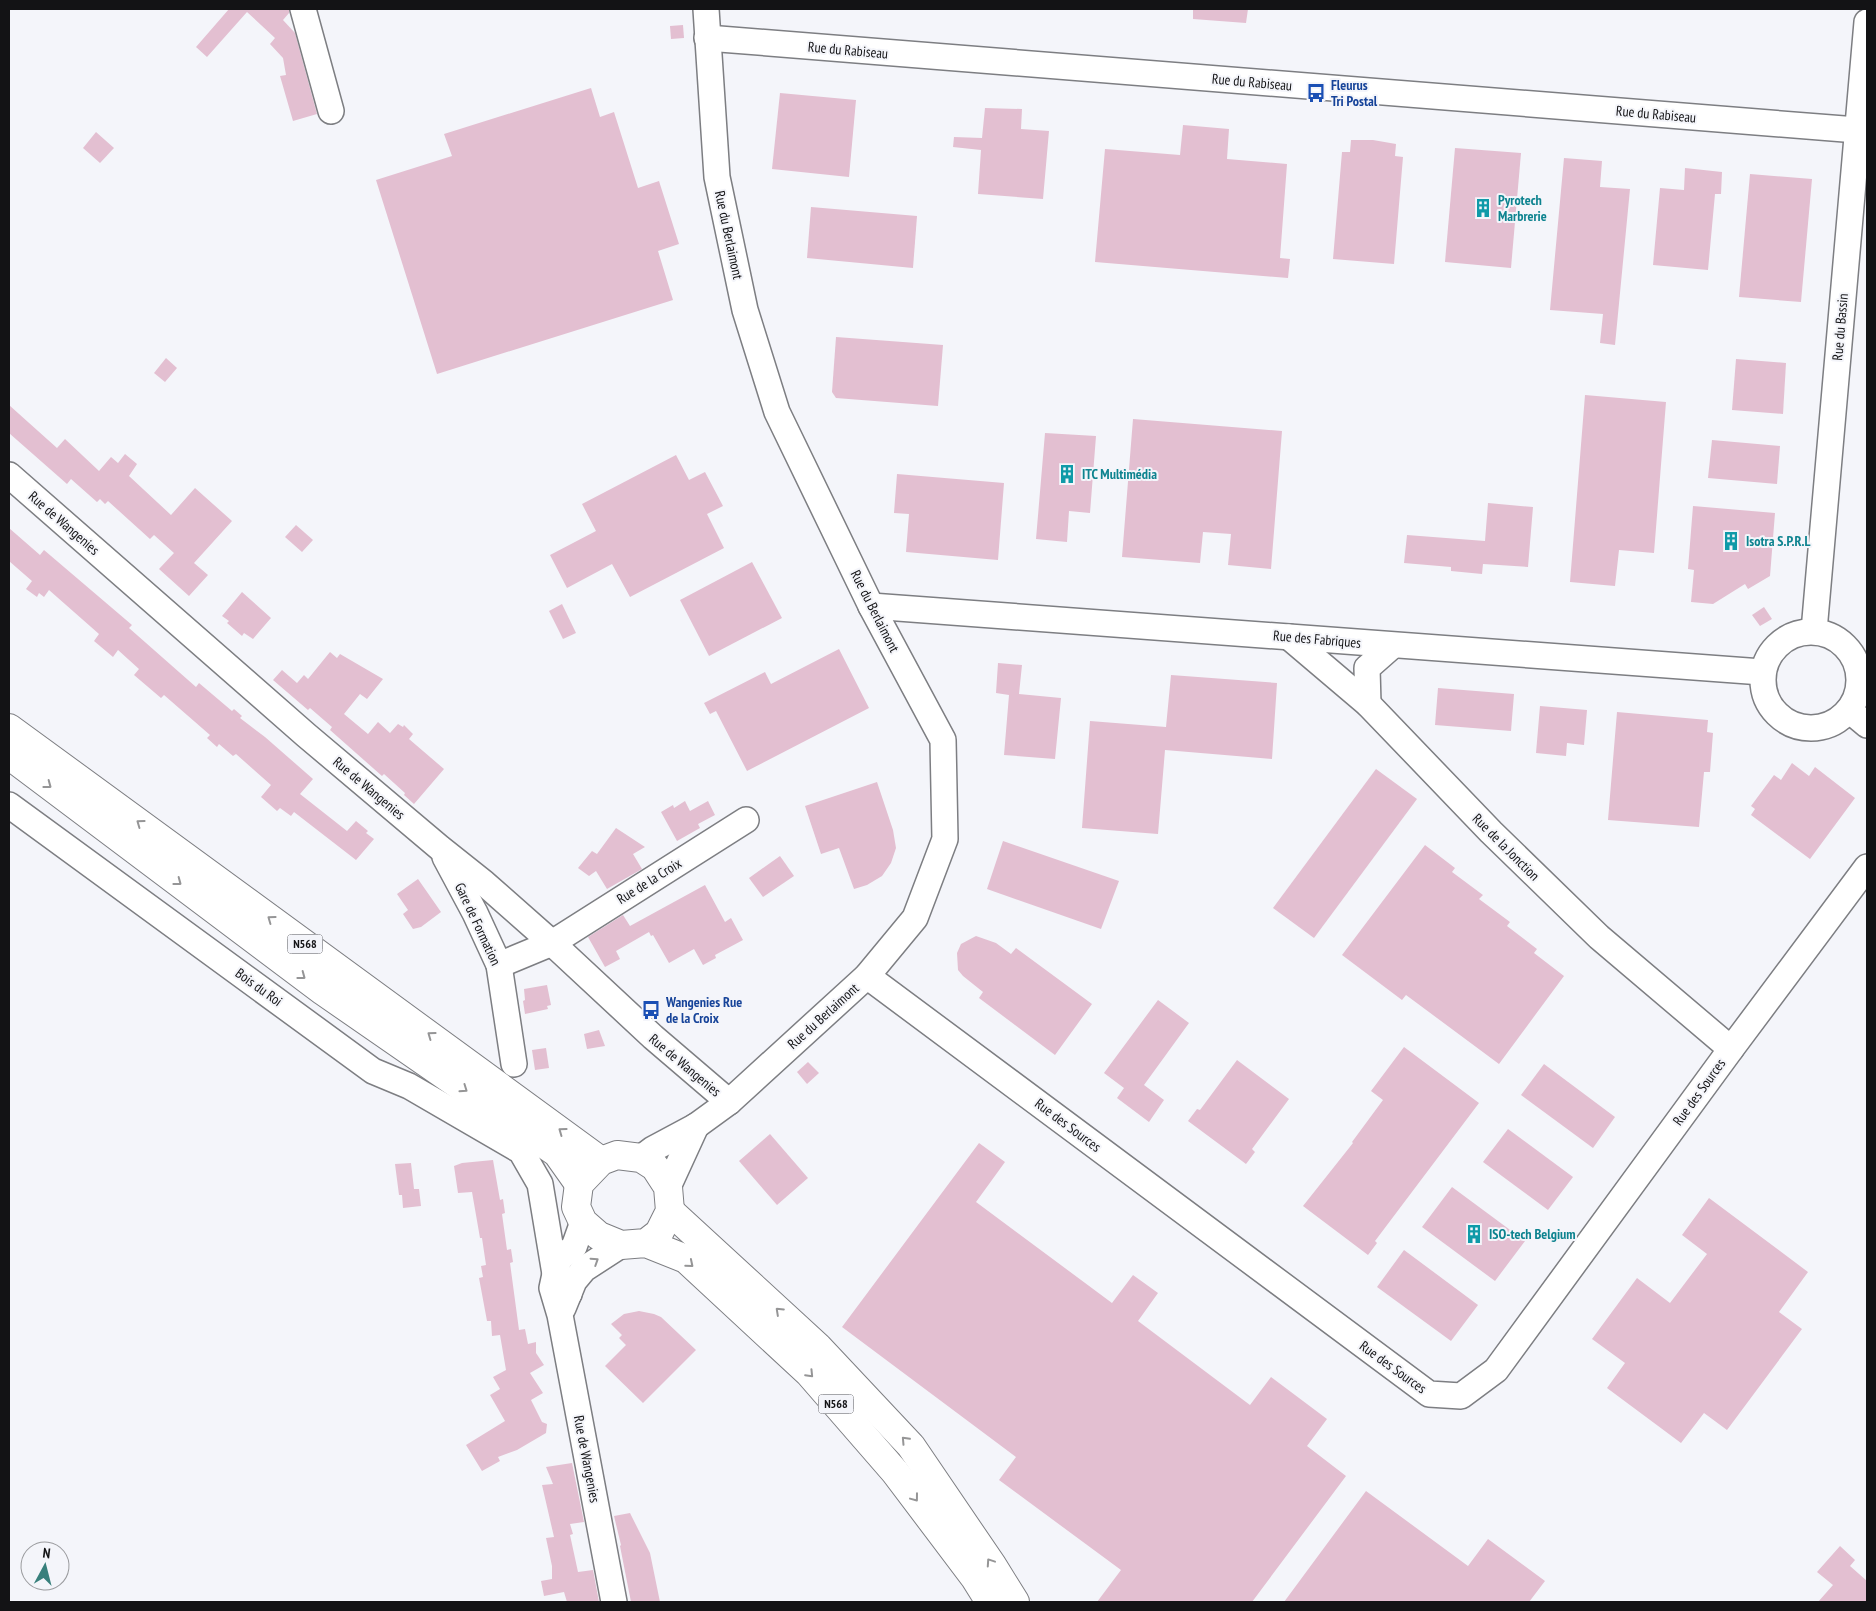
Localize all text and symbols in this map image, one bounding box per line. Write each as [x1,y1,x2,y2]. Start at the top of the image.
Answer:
street label: Rue du Rabiseau [807,38,889,62]
street label: Rue du Rabiseau [1211,70,1293,94]
place label: Fleurus Tri Postal [1331,76,1378,110]
bus stop icon: Fleurus Tri Postal [1305,82,1327,104]
street label: Rue du Rabiseau [1615,102,1697,126]
street label: Rue du Berlaimont [711,189,747,281]
place label: Pyrotech Marbrerie [1498,191,1547,225]
building icon: Pyrotech Marbrerie [1472,197,1494,219]
street label: Rue du Bassin [1828,293,1852,361]
building icon: ITC Multimédia [1056,463,1078,485]
place label: ITC Multimédia [1082,465,1157,483]
street label: Rue de Wangenies [25,487,103,559]
building icon: Isotra S.P.R.L [1720,530,1742,552]
place label: Isotra S.P.R.L [1746,532,1811,550]
street label: Rue du Berlaimont [847,567,903,655]
street label: Rue des Fabriques [1272,626,1362,652]
street label: Rue de Wangenies [329,753,409,823]
one-way arrow [42,779,51,787]
street label: Rue de la Jonction [1469,810,1543,884]
one-way arrow [136,820,146,829]
street label: Rue de la Croix [613,854,685,908]
one-way arrow [172,876,182,885]
street label: Gare de Formation [451,880,505,968]
one-way arrow [267,916,277,925]
road number: N568 [288,934,322,954]
street label: Bois du Roi [232,964,286,1010]
one-way arrow [296,970,305,978]
street label: Rue du Berlaimont [784,979,863,1053]
place label: Wangenies Rue de la Croix [665,993,742,1027]
bus stop icon: Wangenies Rue de la Croix [640,999,662,1021]
street label: Rue de Wangenies [645,1030,725,1100]
one-way arrow [427,1032,437,1041]
street label: Rue des Sources [1669,1055,1729,1129]
one-way arrow [458,1083,468,1092]
street label: Rue des Sources [1031,1094,1105,1156]
one-way arrow [558,1128,568,1137]
building icon: ISO-tech Belgium [1463,1223,1485,1245]
place label: ISO-tech Belgium [1489,1225,1576,1243]
one-way arrow [589,1258,599,1267]
one-way arrow [684,1258,693,1267]
one-way arrow [776,1308,785,1317]
street label: Rue des Sources [1356,1337,1430,1397]
one-way arrow [804,1368,813,1377]
road number: N568 [818,1395,854,1414]
street label: Rue de Wangenies [570,1414,604,1504]
one-way arrow [902,1436,911,1445]
one-way arrow [909,1492,917,1501]
north arrow [20,1541,70,1591]
text: N [42,1544,51,1562]
one-way arrow [987,1558,996,1568]

